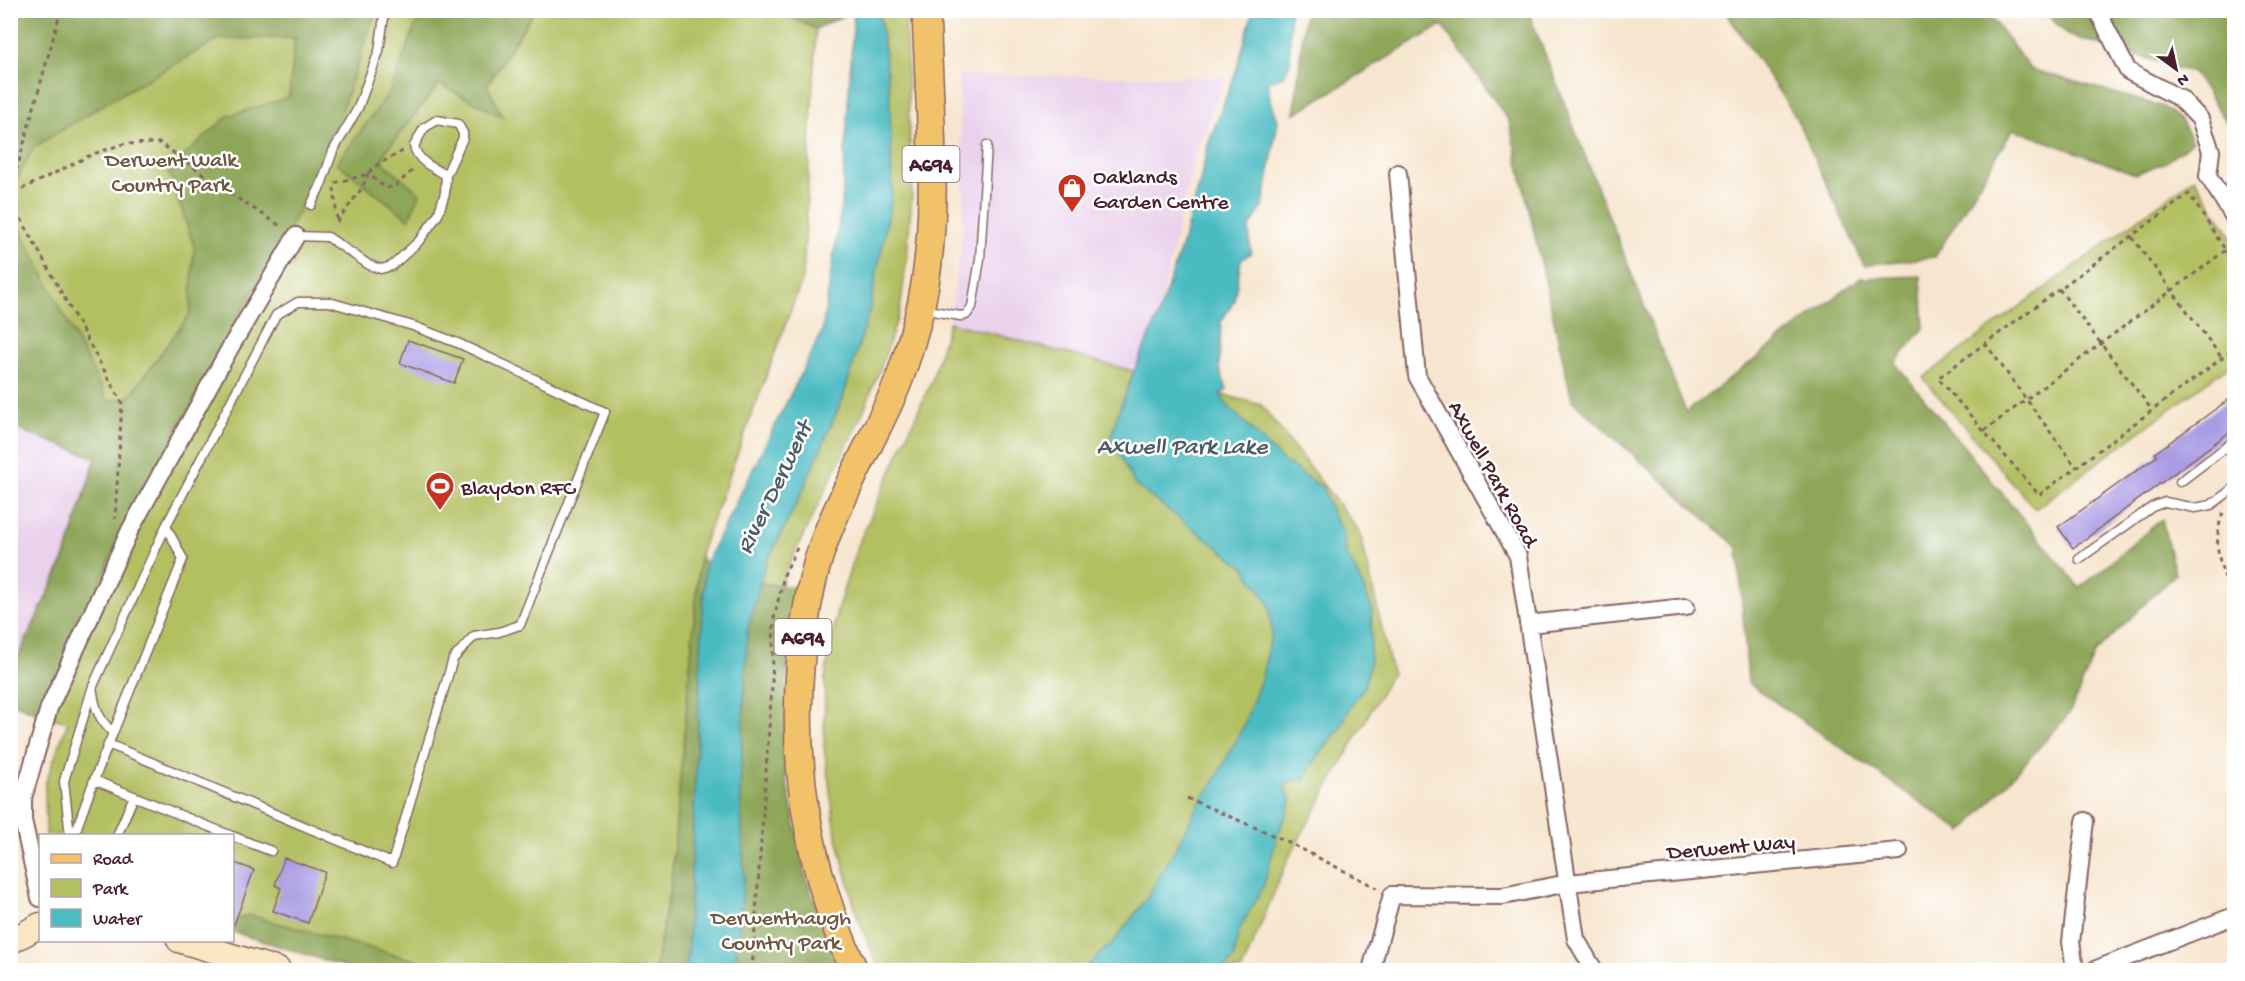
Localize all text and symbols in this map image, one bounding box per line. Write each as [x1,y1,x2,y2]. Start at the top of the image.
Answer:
north arrow [2146,39,2206,99]
text: N [2172,68,2192,90]
road number: A694 [902,146,960,182]
park label: Derwent Walk Country Park [103,149,239,200]
place label: Oaklands Garden Centre [1093,166,1229,217]
shop icon: Oaklands Garden Centre [1056,172,1088,214]
street label: Axwell Park Road [1441,397,1543,554]
water label: River Derwent [732,414,823,559]
water label: Axwell Park Lake [1097,434,1269,463]
sports icon: Blaydon RFC [424,470,456,512]
place label: Blaydon RFC [460,477,577,503]
road number: A694 [774,619,832,655]
street label: Derwent Way [1664,830,1797,868]
legend [39,834,234,942]
text: Road [93,850,134,871]
text: Park [92,880,129,901]
park label: Derwenthaugh Country Park [709,907,851,958]
text: Water [93,910,143,931]

